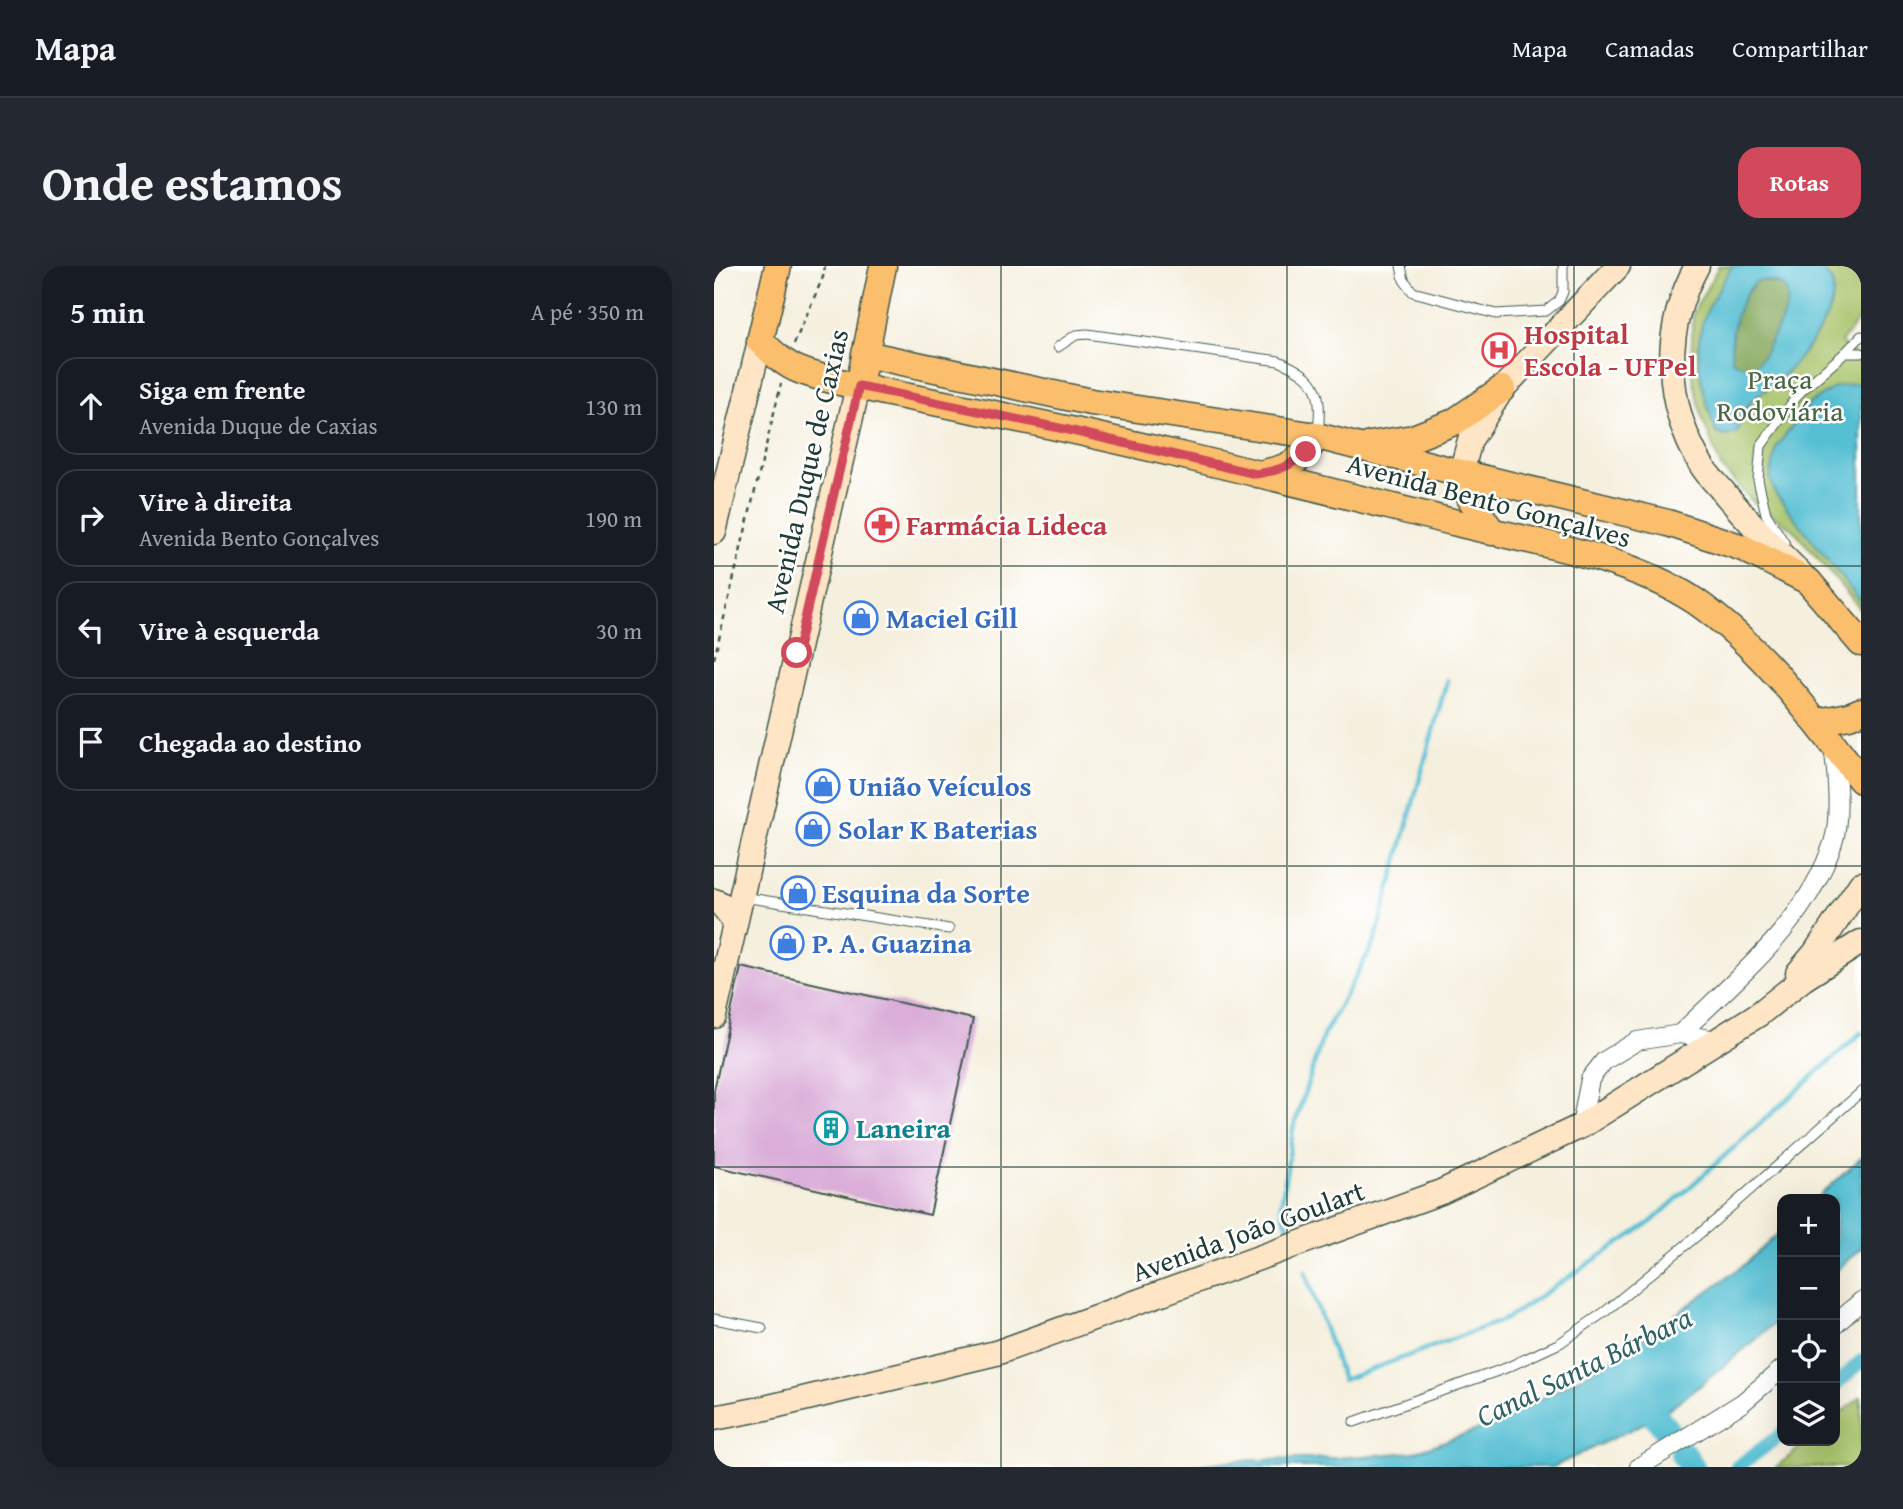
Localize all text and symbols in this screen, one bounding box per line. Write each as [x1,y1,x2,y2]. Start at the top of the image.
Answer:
text: Mapa [35,24,116,72]
text: Mapa [1512,31,1567,66]
text: Camadas [1605,31,1694,66]
text: Compartilhar [1732,31,1868,66]
text: Onde estamos [42,146,343,218]
button: Rotas [1738,147,1861,218]
text: 5 min [70,290,145,334]
text: A pé · 350 m [531,295,644,328]
place label: Hospital Escola - UFPel [1524,313,1697,386]
street label: Avenida Duque de Caxias [753,325,858,617]
hospital icon: Hospital Escola - UFPel [1480,331,1518,369]
park label: Praça Rodoviária [1717,358,1844,431]
text: Siga em frente [139,370,306,409]
icon: ahead [72,387,110,425]
text: 130 m [585,390,642,423]
text: Avenida Duque de Caxias [139,409,378,442]
route end [1290,436,1321,467]
street label: Avenida Bento Gonçalves [1343,442,1636,557]
text: Vire à direita [139,482,292,521]
icon: right [72,499,110,537]
text: 190 m [585,502,642,535]
place label: Farmácia Lideca [906,504,1108,545]
pharmacy icon: Farmácia Lideca [863,506,901,544]
text: Avenida Bento Gonçalves [139,521,379,554]
place label: Maciel Gill [886,597,1018,638]
shop icon: Maciel Gill [842,599,880,637]
icon: left [72,611,110,649]
text: Vire à esquerda [139,611,320,650]
text: 30 m [596,614,642,647]
route start [781,637,812,668]
icon: arrive [72,723,110,761]
text: Chegada ao destino [139,723,362,762]
place label: União Veículos [848,765,1032,806]
shop icon: União Veículos [804,767,842,805]
place label: Solar K Baterias [838,808,1037,849]
shop icon: Solar K Baterias [794,810,832,848]
place label: Esquina da Sorte [822,872,1030,913]
shop icon: Esquina da Sorte [779,874,817,912]
place label: P. A. Guazina [812,922,973,963]
shop icon: P. A. Guazina [768,924,806,962]
place label: Laneira [856,1107,951,1148]
building icon: Laneira [812,1109,850,1147]
street label: Avenida João Goulart [1126,1169,1370,1292]
map controls [1777,1194,1840,1446]
button: + [1777,1194,1840,1257]
button: − [1777,1257,1840,1320]
water label: Canal Santa Bárbara [1468,1295,1699,1437]
button: locate [1777,1320,1840,1383]
button: layers [1777,1383,1840,1446]

